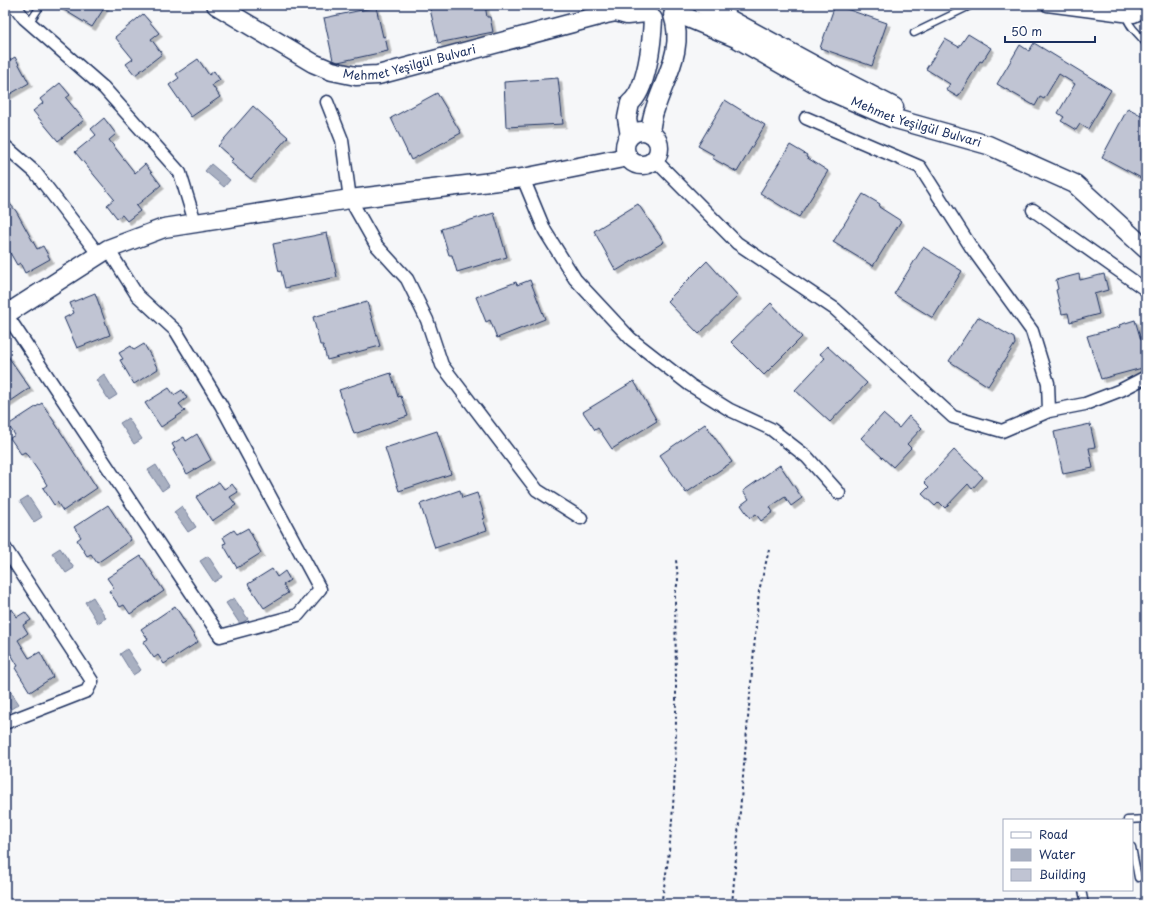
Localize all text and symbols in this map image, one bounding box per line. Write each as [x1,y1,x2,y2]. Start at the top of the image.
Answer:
scale bar [1005,18,1095,44]
text: 50 m [1011,22,1042,40]
street label: Mehmet Yeşilgül Bulvari [341,39,478,84]
street label: Mehmet Yeşilgül Bulvari [848,91,984,151]
legend [1003,819,1133,891]
text: Road [1039,825,1068,843]
text: Water [1039,845,1076,863]
text: Building [1039,865,1086,883]

